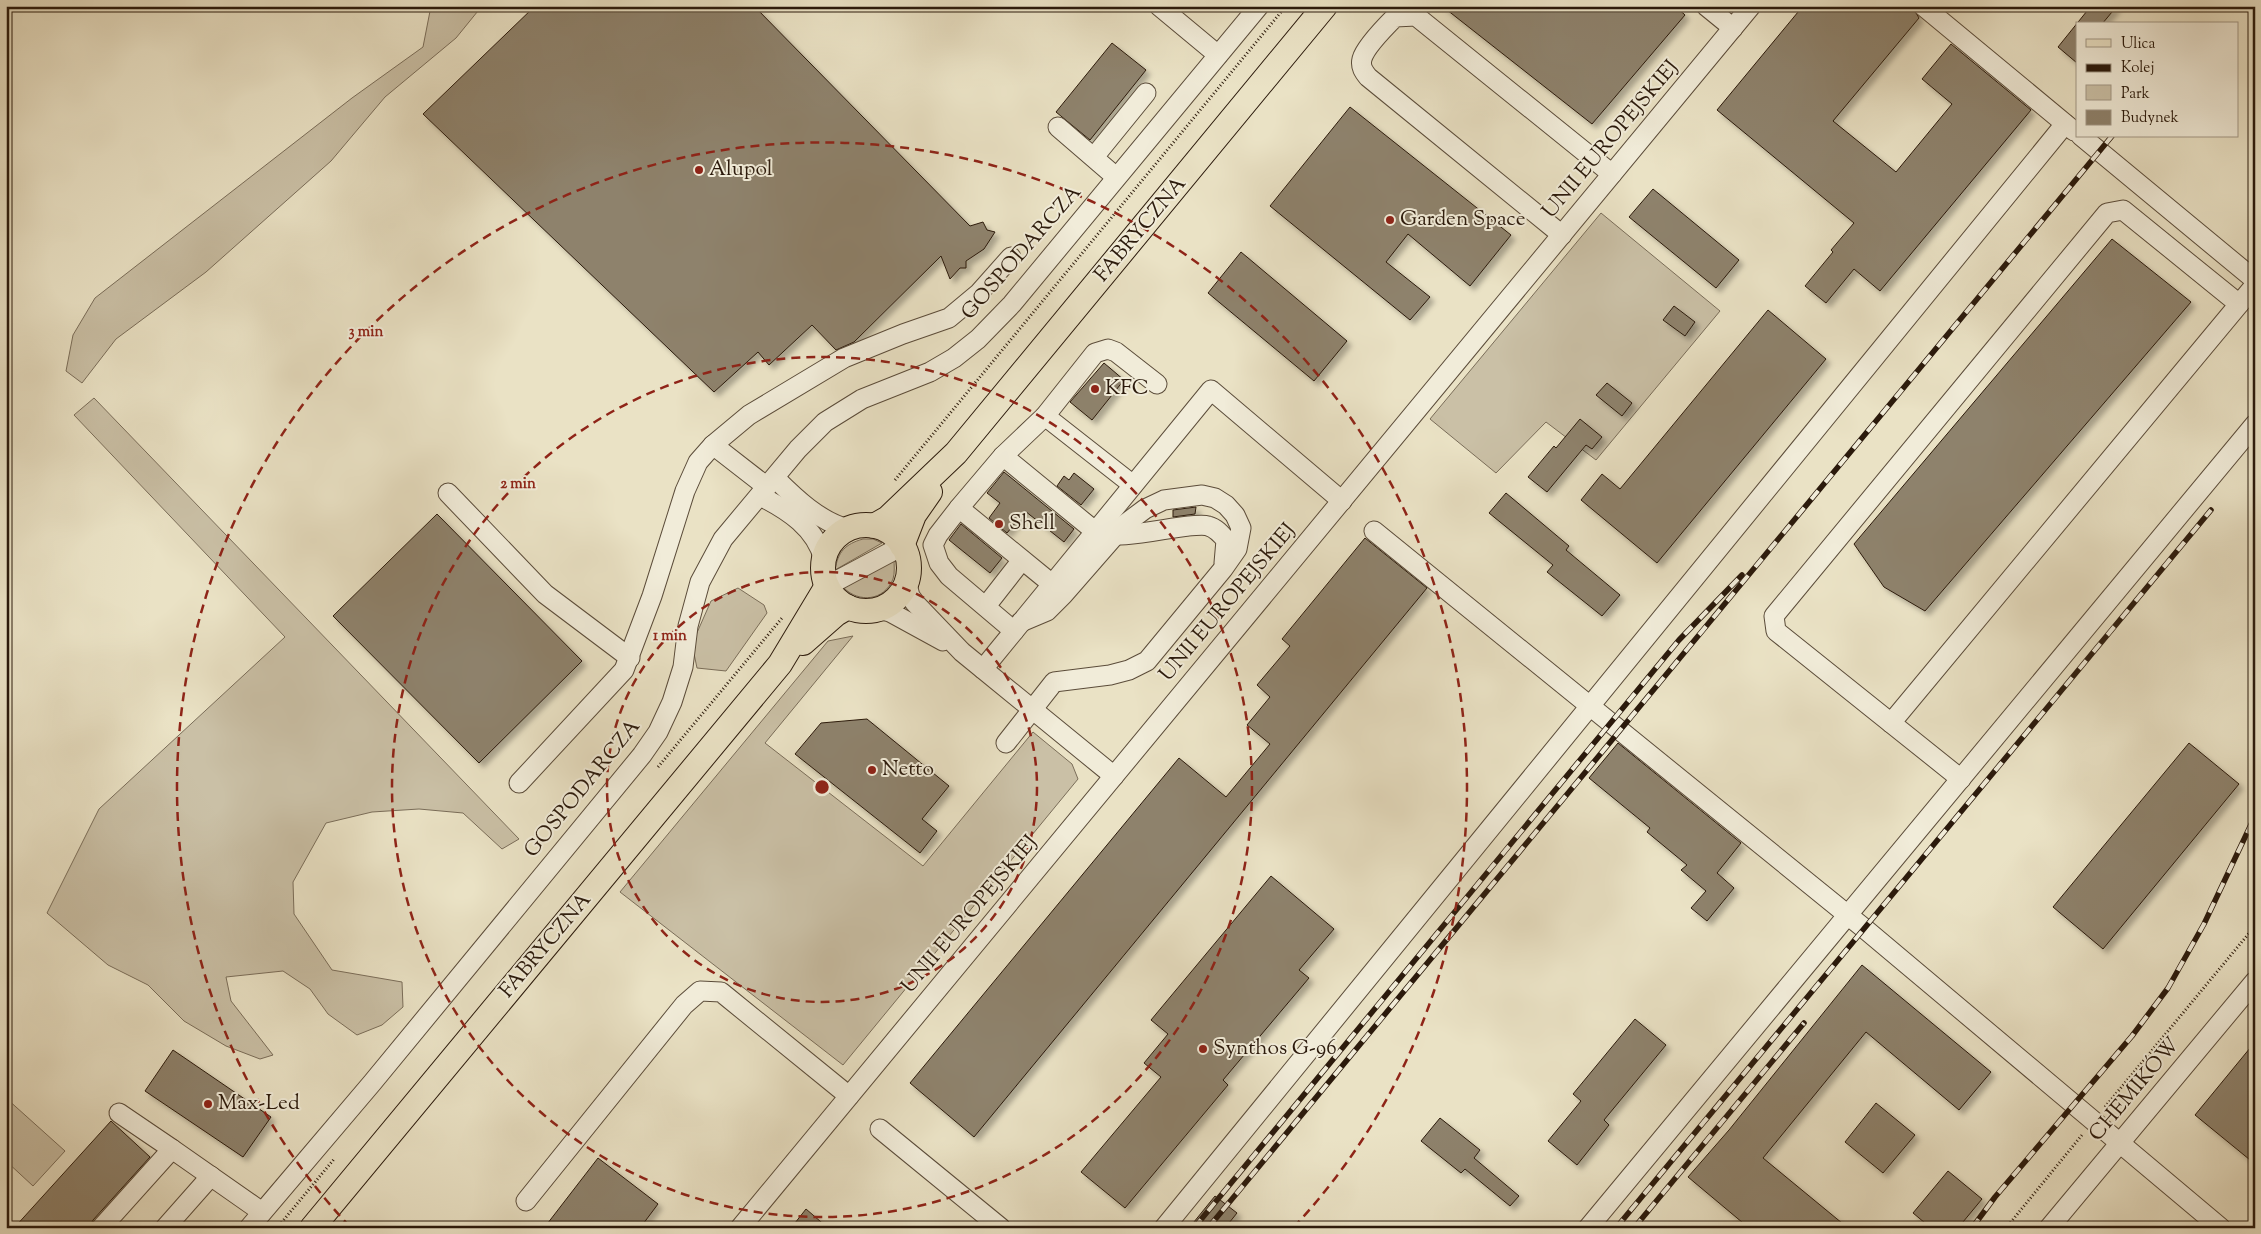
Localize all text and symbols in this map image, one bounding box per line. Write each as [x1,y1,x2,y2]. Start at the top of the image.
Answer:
legend [2076,22,2238,138]
text: Ulica [2121,34,2155,55]
street label: UNII EUROPEJSKIEJ [1536,54,1686,226]
text: Kolej [2121,58,2154,79]
text: Park [2121,84,2150,105]
text: Budynek [2121,108,2179,129]
place label: Alupol [709,155,773,185]
marker: Alupol [693,164,705,176]
street label: FABRYCZNA [1088,171,1194,289]
street label: GOSPODARCZA [955,179,1089,327]
place label: Garden Space [1400,205,1526,235]
marker: Garden Space [1384,214,1396,226]
text: 3 min [349,322,384,343]
place label: KFC [1105,374,1149,404]
marker: KFC [1089,383,1101,395]
text: 2 min [500,474,536,495]
place label: Shell [1009,509,1055,539]
street label: UNII EUROPEJSKIEJ [1153,517,1303,689]
marker: Shell [993,518,1005,530]
text: 1 min [653,626,687,647]
street label: GOSPODARCZA [518,713,648,865]
place label: Netto [882,755,934,785]
marker: Netto [866,764,878,776]
centre of rings [813,778,831,796]
street label: UNII EUROPEJSKIEJ [895,829,1045,1001]
street label: FABRYCZNA [493,887,599,1005]
street label: CHEMIKÓW [2083,1032,2187,1148]
place label: Synthos G-96 [1213,1034,1337,1064]
marker: Synthos G-96 [1197,1043,1209,1055]
place label: Max-Led [218,1089,300,1119]
marker: Max-Led [202,1098,214,1110]

